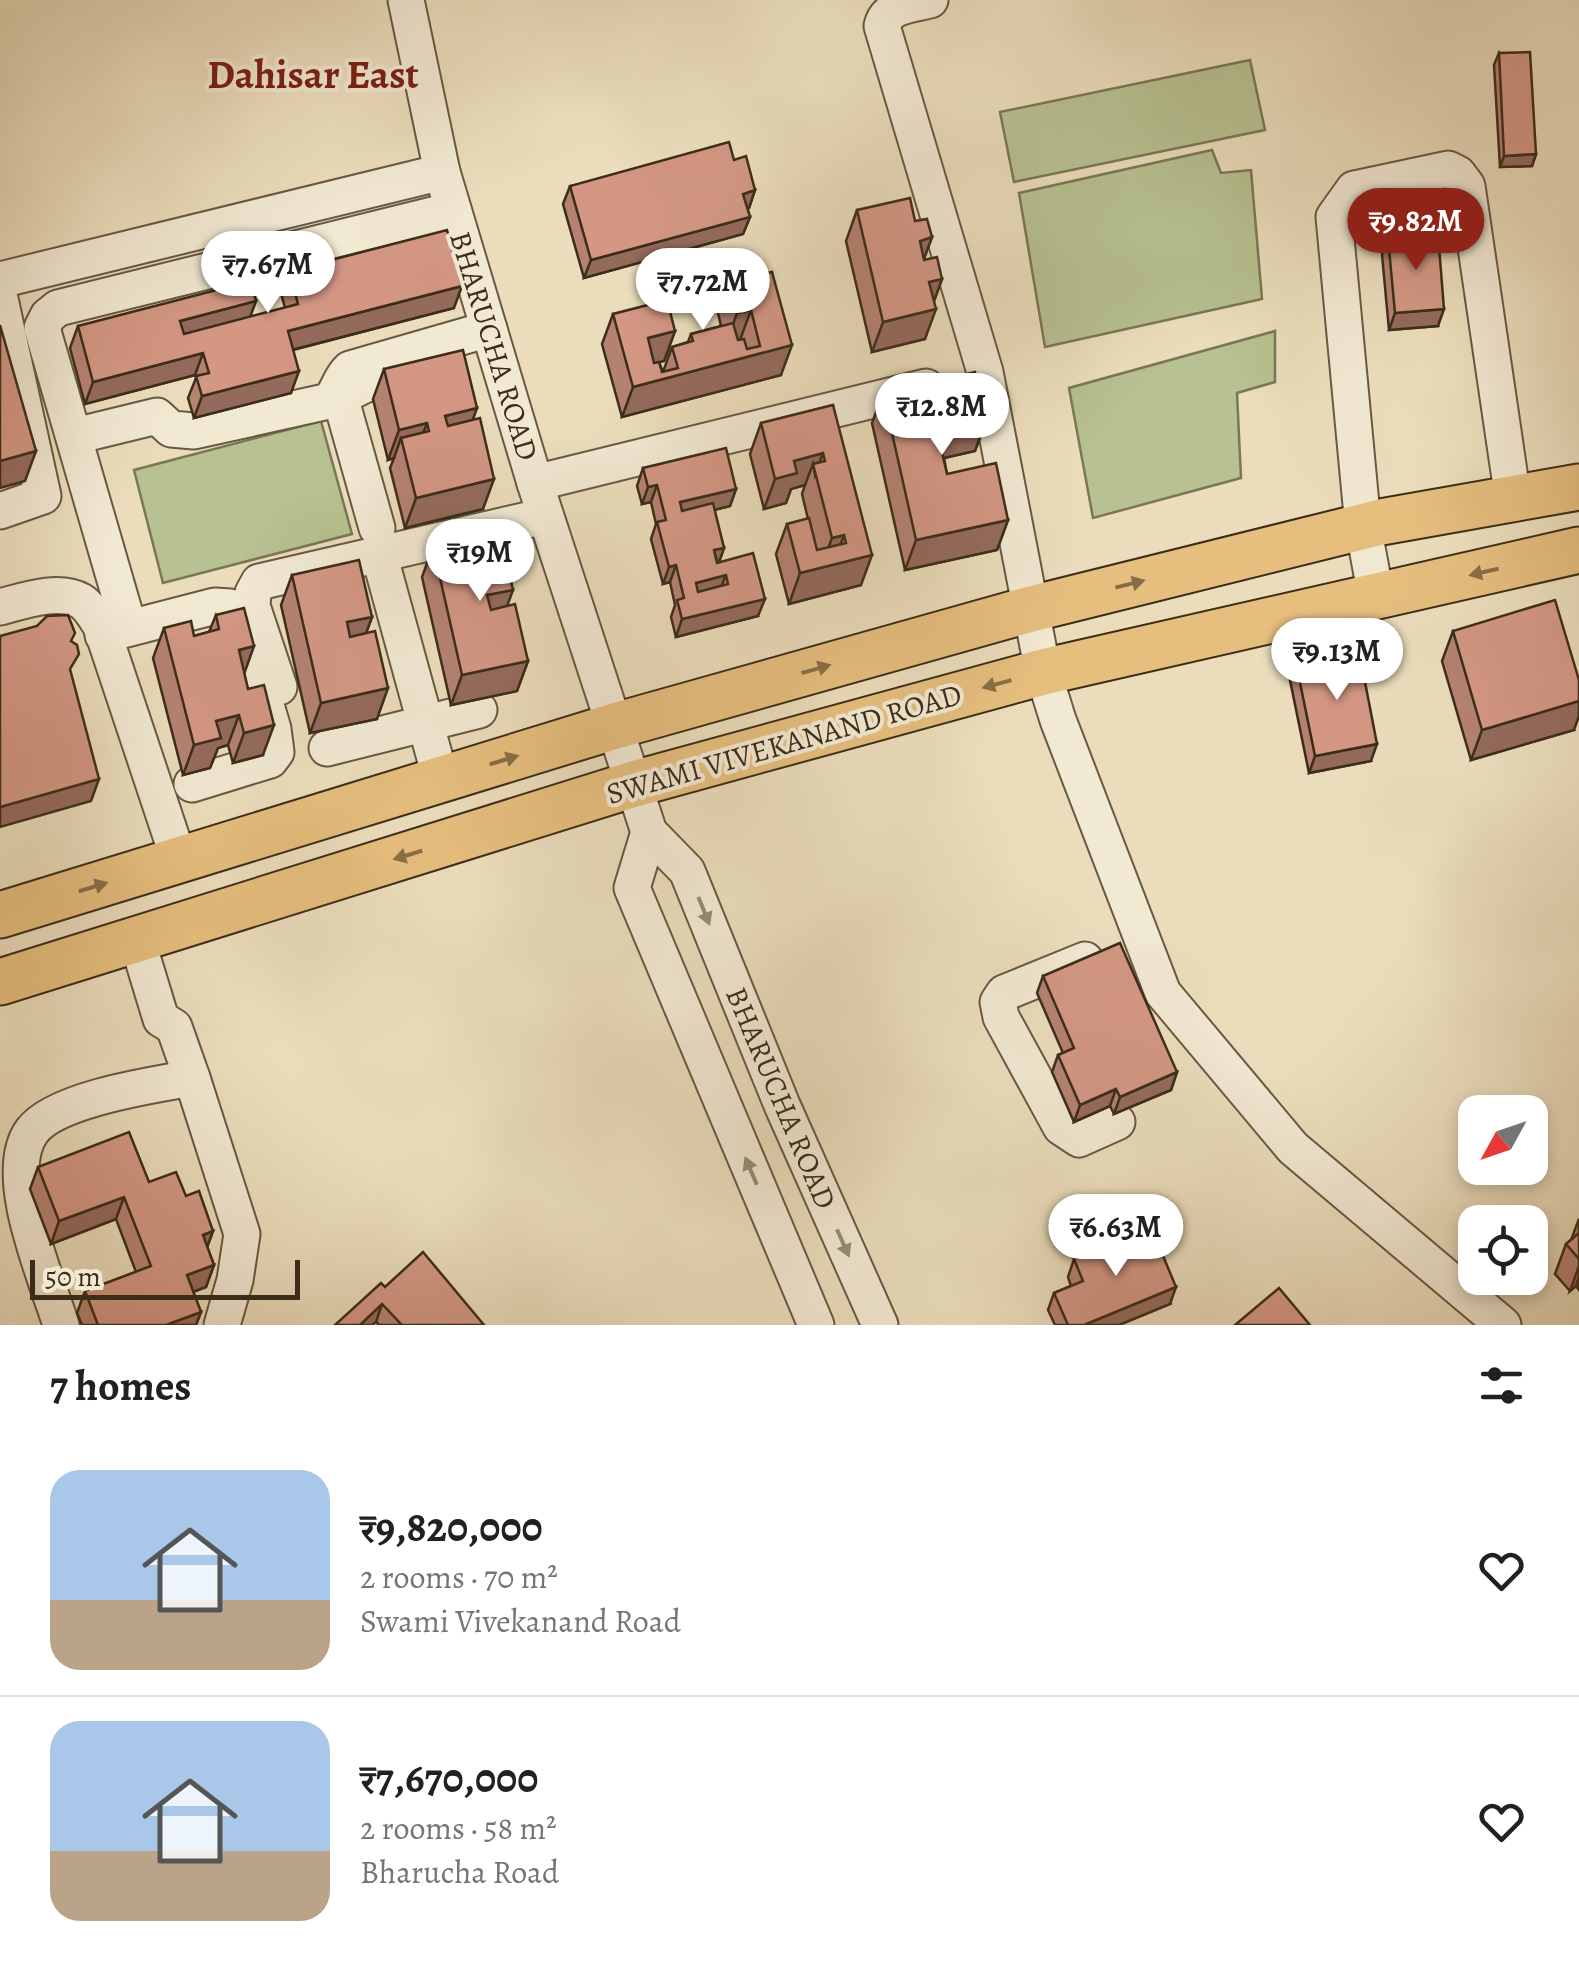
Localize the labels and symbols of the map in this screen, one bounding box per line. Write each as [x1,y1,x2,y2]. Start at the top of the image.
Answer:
district label: Dahisar East [207,47,419,102]
pin: ₹9.82M [1335,188,1497,273]
street label: BHARUCHA ROAD [440,227,548,465]
pin: ₹7.67M [187,231,349,316]
pin: ₹7.72M [622,248,784,333]
pin: ₹12.8M [861,373,1023,458]
pin: ₹19M [421,519,539,604]
one-way arrow [1468,564,1499,580]
one-way arrow [1115,576,1146,592]
pin: ₹9.13M [1256,618,1418,703]
one-way arrow [801,661,832,677]
street label: SWAMI VIVEKANAND ROAD [602,674,966,814]
one-way arrow [981,677,1012,693]
one-way arrow [489,752,520,767]
one-way arrow [392,849,422,864]
one-way arrow [78,879,109,894]
one-way arrow [696,896,712,926]
street label: BHARUCHA ROAD [716,981,846,1215]
north arrow [1458,1095,1548,1185]
one-way arrow [743,1156,759,1186]
pin: ₹6.63M [1035,1194,1197,1279]
one-way arrow [835,1228,851,1258]
scale bar [30,1255,300,1300]

